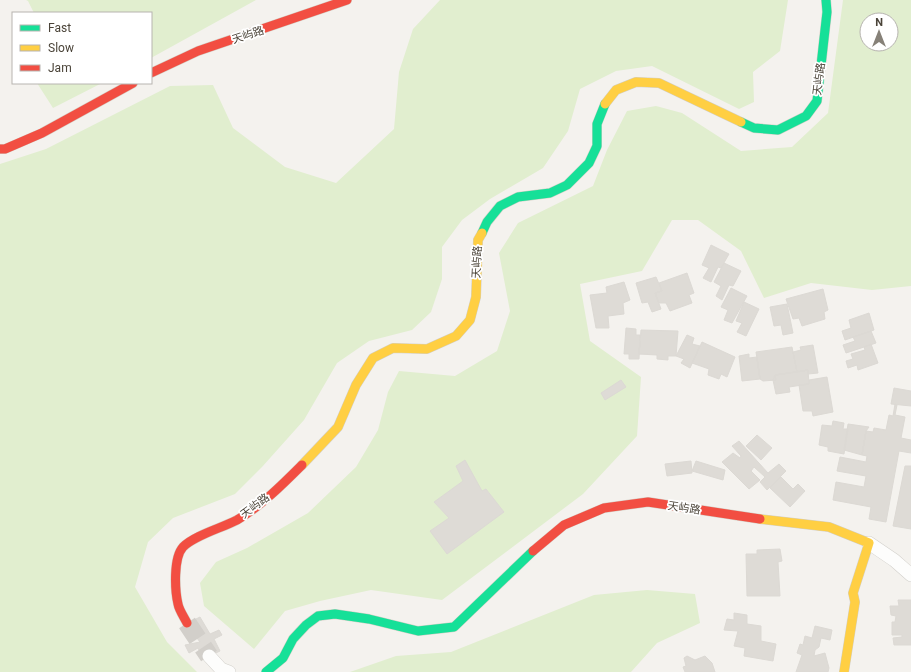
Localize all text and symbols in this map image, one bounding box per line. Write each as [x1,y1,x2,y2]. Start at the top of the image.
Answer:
legend [12,12,152,84]
north arrow [859,12,899,52]
text: N [875,16,883,29]
text: Fast [48,21,71,35]
street label: 天屿路 [230,24,266,46]
text: Slow [48,41,74,55]
text: Jam [48,61,72,75]
street label: 天屿路 [811,62,827,96]
street label: 天屿路 [470,245,484,279]
street label: 天屿路 [238,491,272,521]
street label: 天屿路 [667,499,701,517]

